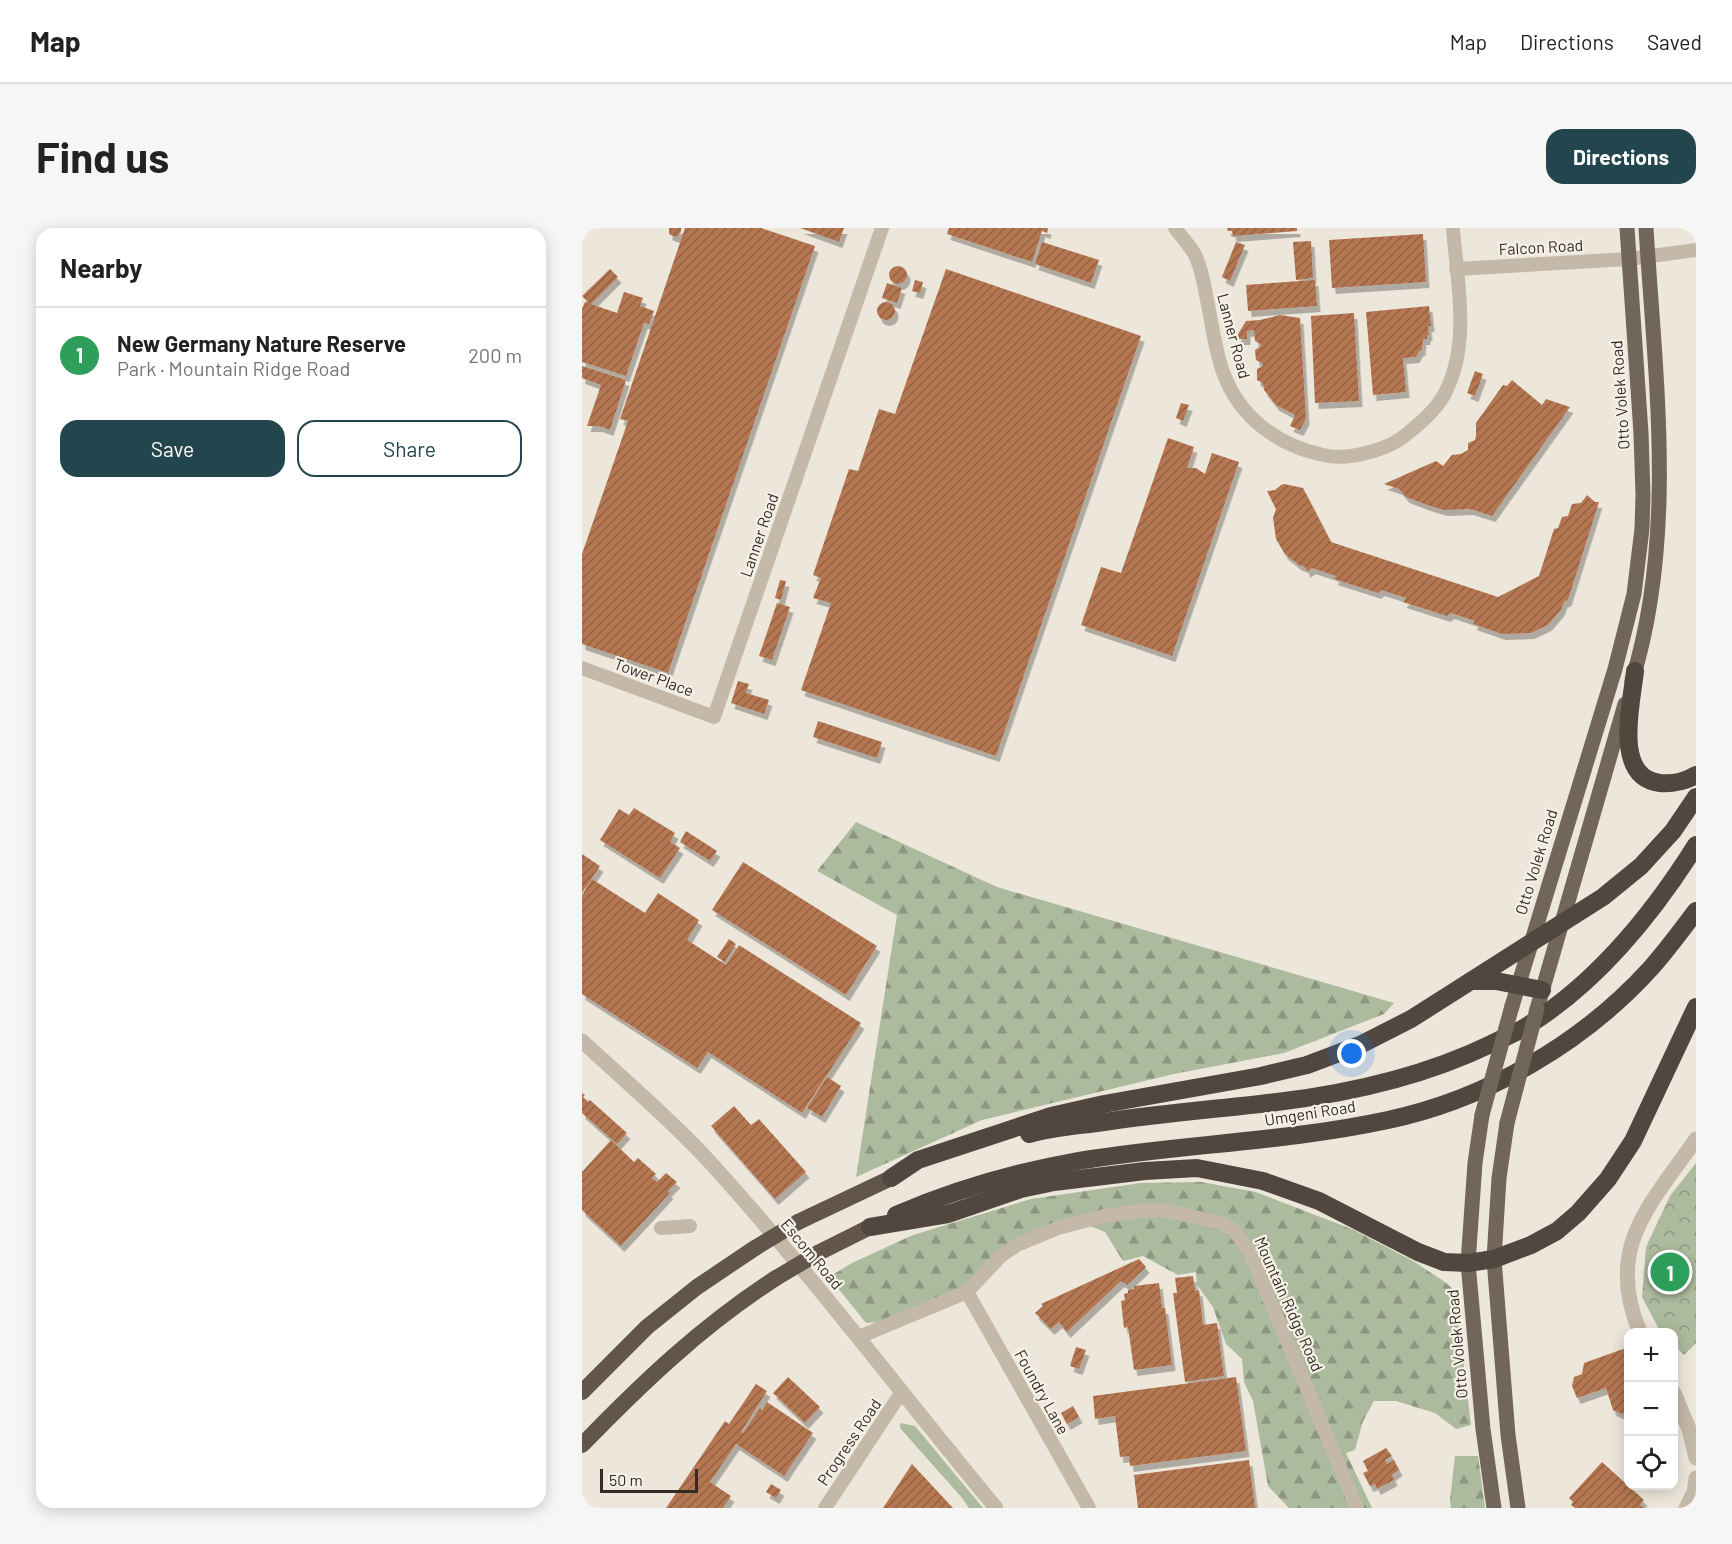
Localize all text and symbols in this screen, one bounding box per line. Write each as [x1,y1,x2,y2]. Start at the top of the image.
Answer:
text: Map [30,24,81,58]
text: Map [1450,29,1487,54]
text: Directions [1520,29,1614,54]
text: Saved [1647,29,1702,54]
button: Directions [1546,129,1696,184]
text: Find us [36,131,169,181]
street label: Falcon Road [1498,235,1584,258]
text: Nearby [60,252,142,283]
street label: Lanner Road [1214,291,1255,381]
text: New Germany Nature Reserve [117,330,406,356]
street label: Otto Volek Road [1606,340,1633,450]
text: 1 [76,343,83,367]
text: 200 m [468,343,522,367]
text: Park · Mountain Ridge Road [117,356,350,380]
button: Save [60,420,285,477]
button: Share [297,420,522,477]
street label: Lanner Road [735,490,782,579]
street label: Tower Place [612,653,697,700]
street label: Otto Volek Road [1510,807,1561,917]
your location [1337,1039,1366,1068]
street label: Umgeni Road [1263,1096,1357,1129]
street label: Escom Road [777,1215,847,1293]
street label: Mountain Ridge Road [1251,1233,1328,1374]
pin: 1 [1650,1250,1690,1294]
street label: Otto Volek Road [1442,1289,1471,1399]
map controls [1624,1328,1678,1490]
button: + [1624,1328,1678,1382]
street label: Foundry Lane [1011,1346,1074,1438]
button: − [1624,1382,1678,1436]
street label: Progress Road [813,1395,885,1489]
button: locate [1624,1436,1678,1490]
scale bar [600,1466,698,1494]
text: 50 m [609,1470,643,1489]

